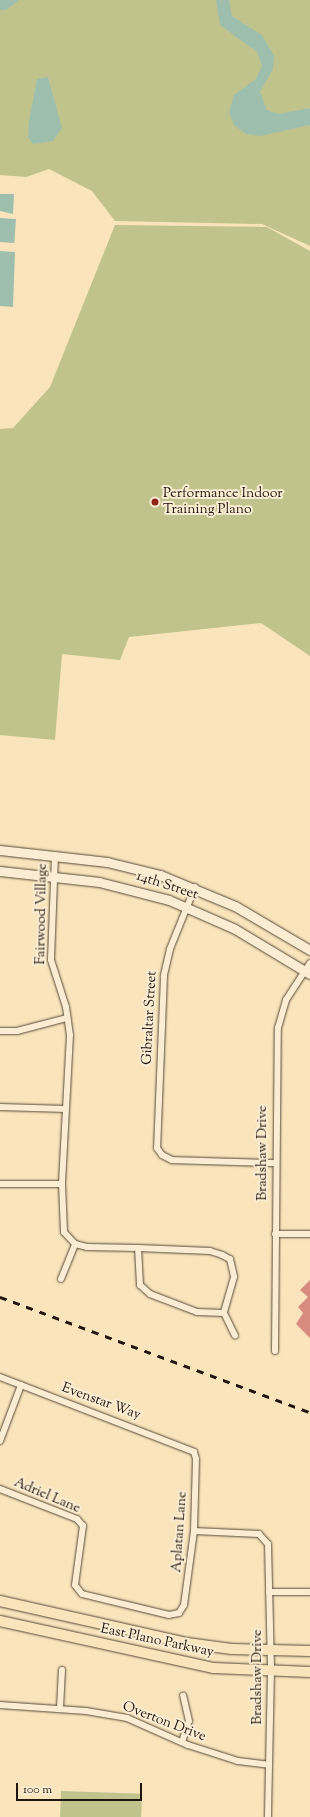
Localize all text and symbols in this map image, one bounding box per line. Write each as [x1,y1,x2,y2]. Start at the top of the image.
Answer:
place label: Performance Indoor Training Plano [163,486,283,518]
marker: Performance Indoor Training Plano [150,497,160,507]
street label: Fairwood Village [33,863,51,965]
street label: 14th Street [134,868,200,904]
street label: Gibraltar Street [139,971,161,1065]
street label: Bradshaw Drive [255,1105,271,1201]
street label: Evenstar Way [59,1380,143,1424]
street label: Adriel Lane [11,1474,83,1518]
street label: Aplatan Lane [169,1491,191,1573]
street label: East Plano Parkway [99,1621,215,1661]
street label: Bradshaw Drive [250,1629,266,1725]
street label: Overton Drive [120,1698,208,1746]
scale bar [18,1775,144,1801]
text: 100 m [23,1781,52,1799]

